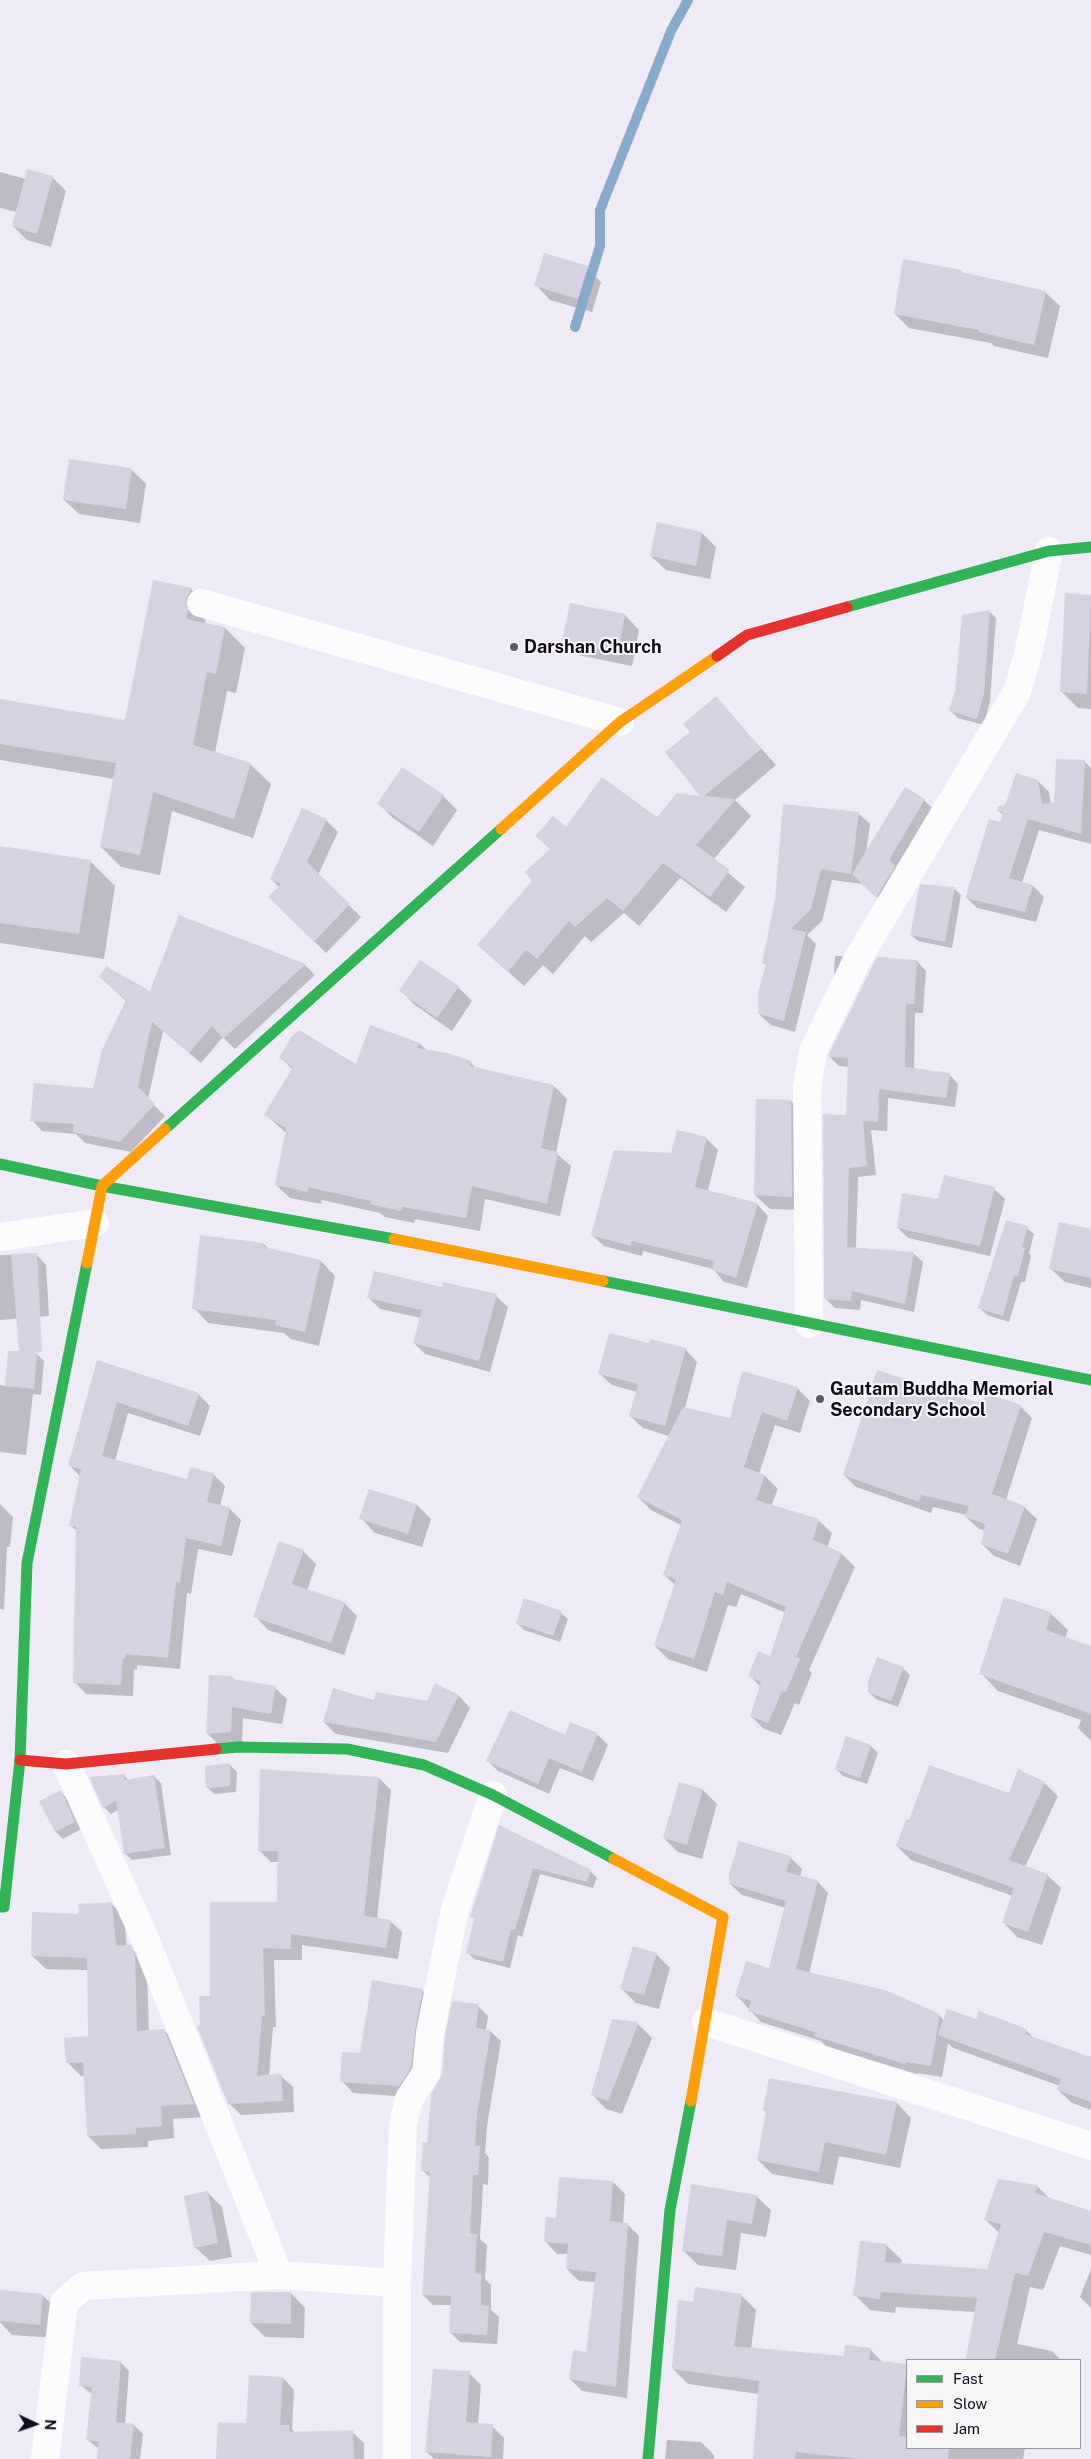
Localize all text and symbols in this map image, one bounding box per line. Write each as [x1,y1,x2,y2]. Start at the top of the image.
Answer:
place label: Darshan Church [524,636,662,658]
marker: Darshan Church [508,641,520,653]
place label: Gautam Buddha Memorial Secondary School [830,1378,1054,1420]
marker: Gautam Buddha Memorial Secondary School [814,1393,826,1405]
legend [906,2359,1081,2449]
text: Fast [953,2370,983,2387]
text: Slow [953,2395,987,2412]
north arrow [10,2399,60,2449]
text: N [42,2419,58,2431]
text: Jam [953,2420,980,2437]

